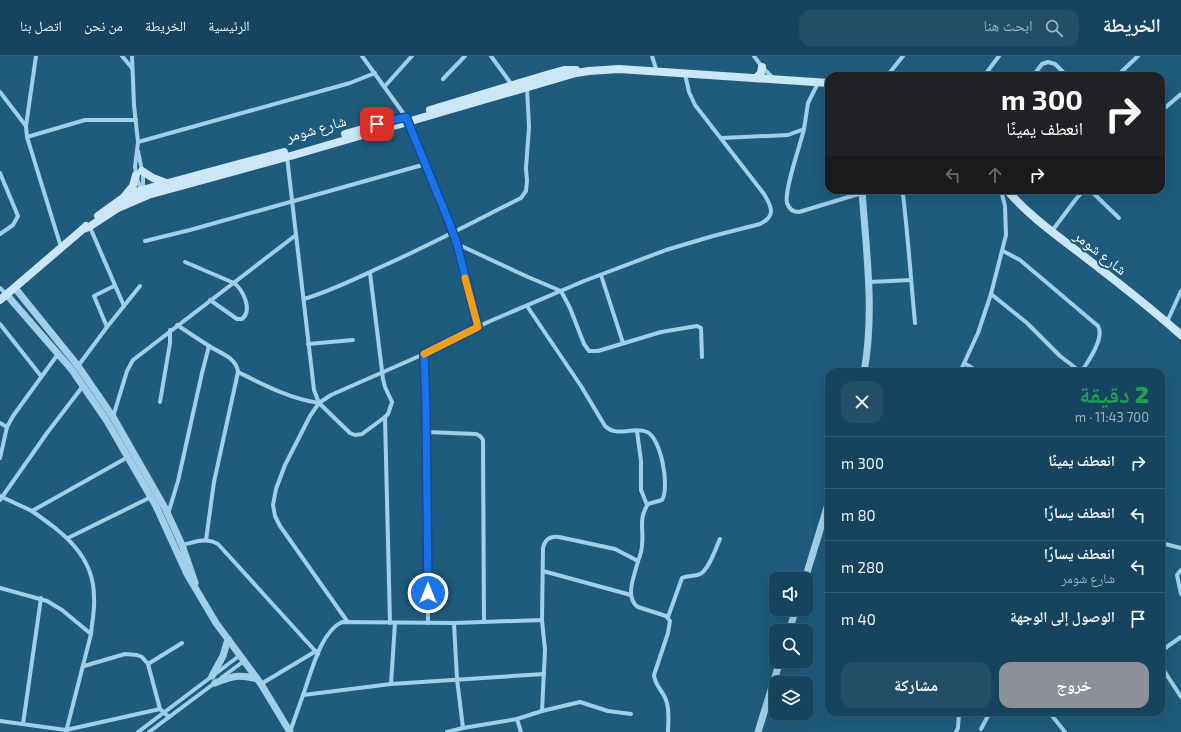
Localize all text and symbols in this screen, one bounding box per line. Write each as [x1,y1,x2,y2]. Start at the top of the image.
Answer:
search box [799,10,1079,46]
text: الخريطة [1103,13,1161,36]
text: ابحث هنا [984,16,1033,34]
text: اتصل بنا [20,17,62,34]
text: من نحن [84,17,123,34]
text: الخريطة [145,17,186,34]
text: الرئيسية [208,17,250,34]
icon: search [1043,17,1065,39]
text: 300 m [1001,82,1083,116]
icon: right [1097,88,1149,140]
pin [360,107,394,141]
street label: شارع شومر [283,111,349,147]
icon: arrive [366,113,388,135]
text: انعطف يمينًا [1006,117,1083,139]
icon: left [942,164,964,186]
icon: ahead [984,164,1006,186]
icon: right [1026,164,1048,186]
street label: شارع شومر [1069,225,1131,280]
text: 2 دقيقة [1079,379,1149,408]
button: close [841,381,883,423]
text: 700 m · 11:43 [1075,409,1149,425]
text: انعطف يمينًا [1048,451,1115,469]
icon: right [1127,452,1149,474]
text: 300 m [841,454,884,472]
text: انعطف يسارًا [1044,503,1115,521]
icon: left [1127,504,1149,526]
text: 80 m [841,506,876,524]
text: انعطف يسارًا [1044,544,1115,562]
icon: left [1127,556,1149,578]
text: 280 m [841,558,884,576]
text: شارع شومر [1062,570,1115,586]
position arrow [407,572,449,614]
map controls [769,572,813,720]
button: sound [769,572,813,616]
text: الوصول إلى الوجهة [1010,607,1115,625]
icon: arrive [1127,608,1149,630]
text: 40 m [841,610,876,628]
button: search [769,624,813,668]
button: مشاركة [841,662,991,708]
button: خروج [999,662,1149,708]
button: layers [769,676,813,720]

